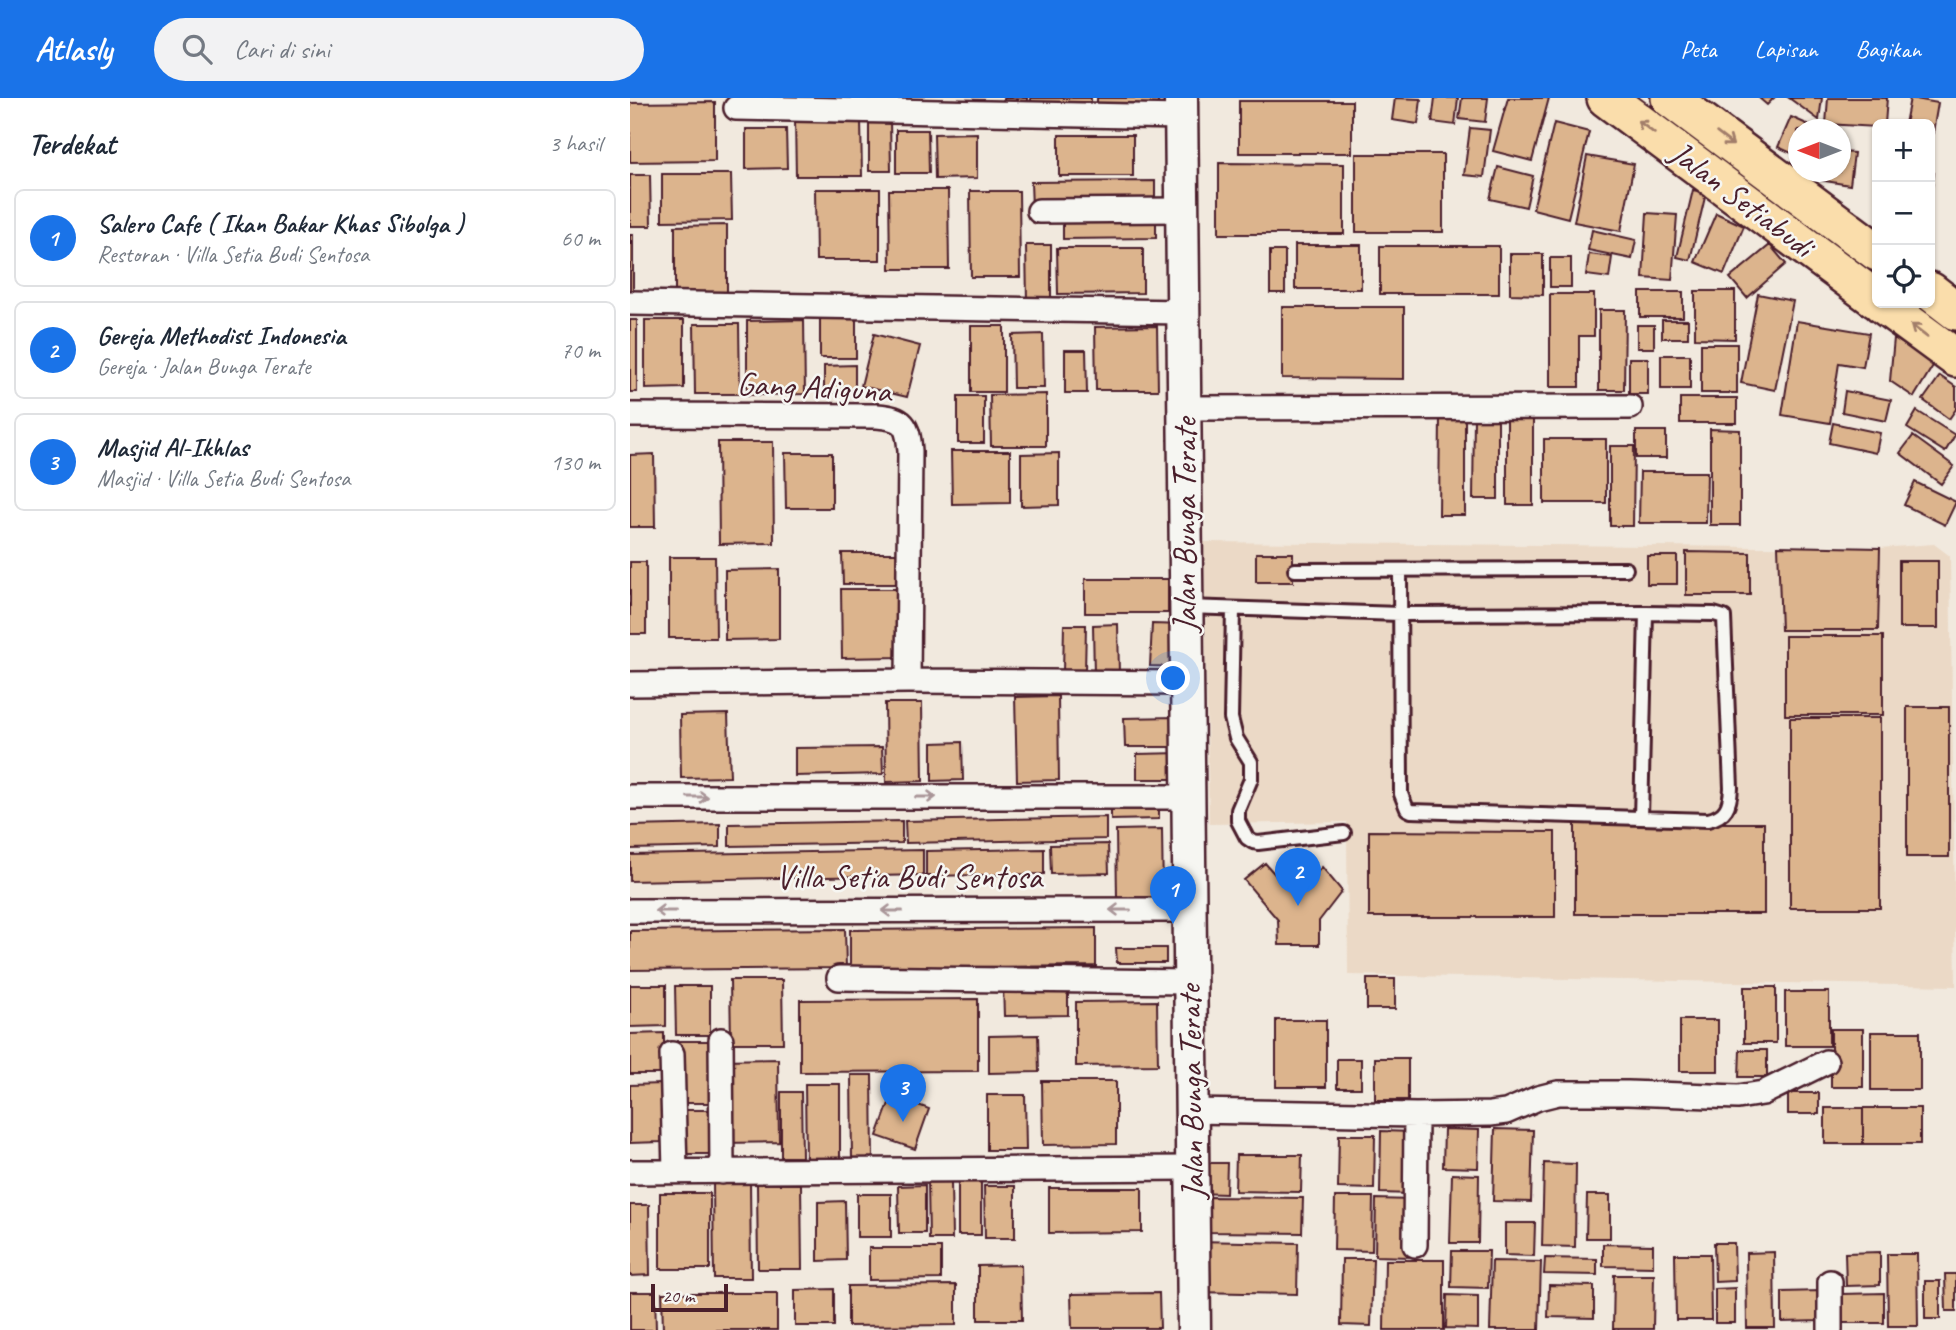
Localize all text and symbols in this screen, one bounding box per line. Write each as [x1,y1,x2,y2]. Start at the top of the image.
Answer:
search box [154,18,644,81]
text: Atlasly [35,28,112,70]
icon: search [178,30,216,68]
text: Cari di sini [234,33,330,66]
text: Peta [1680,34,1717,64]
text: Lapisan [1755,34,1818,64]
text: Bagikan [1856,34,1921,64]
north arrow [1788,119,1851,182]
map controls [1872,119,1935,308]
button: + [1872,119,1935,182]
one-way arrow [1637,120,1655,135]
text: Terdekat [28,125,116,163]
text: 3 hasil [549,129,602,158]
street label: Jalan Setiabudi [1660,130,1825,269]
one-way arrow [1715,131,1733,146]
button: − [1872,182,1935,245]
text: Salero Cafe ( Ikan Bakar Khas Sibolga ) [97,207,464,240]
text: 1 [48,224,58,253]
text: 60 m [561,224,600,253]
text: Restoran · Villa Setia Budi Sentosa [97,240,369,269]
button: locate [1872,245,1935,308]
text: Gereja Methodist Indonesia [97,319,346,352]
one-way arrow [1910,323,1928,338]
text: 2 [48,336,58,365]
text: 70 m [561,336,600,365]
text: Gereja · Jalan Bunga Terate [97,352,311,381]
street label: Gang Adiguna [736,362,895,412]
street label: Jalan Bunga Terate [1164,415,1206,634]
text: Masjid Al-Ikhlas [97,431,249,464]
text: 3 [48,448,58,477]
text: 130 m [551,448,600,477]
text: Masjid · Villa Setia Budi Sentosa [97,464,350,493]
your location [1156,661,1190,695]
one-way arrow [686,790,709,804]
one-way arrow [914,790,937,804]
pin: 2 [1275,848,1321,906]
street label: Villa Setia Budi Sentosa [776,856,1045,898]
pin: 1 [1150,866,1196,924]
one-way arrow [1109,903,1132,917]
one-way arrow [654,904,677,918]
one-way arrow [881,904,904,918]
street label: Jalan Bunga Terate [1168,982,1214,1202]
pin: 3 [880,1064,926,1122]
scale bar [651,1281,728,1313]
text: 20 m [662,1284,694,1308]

